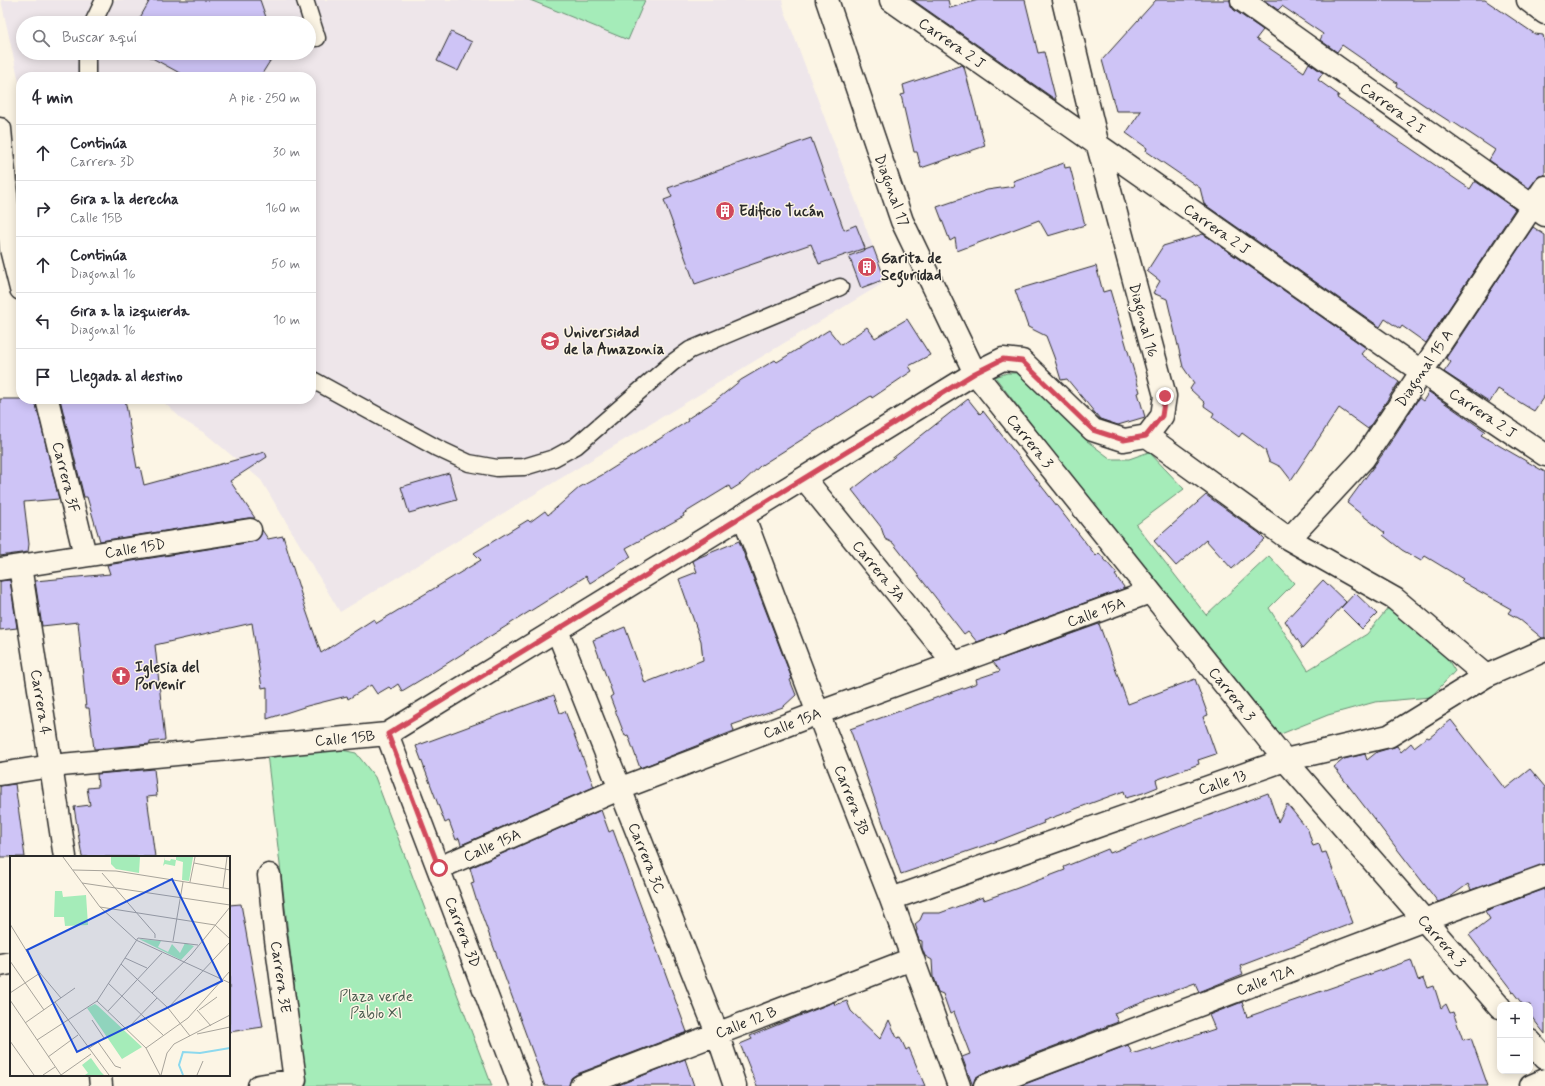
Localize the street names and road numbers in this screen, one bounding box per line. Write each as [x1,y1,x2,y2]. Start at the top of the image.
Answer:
street label: Carrera 2 J [914,13,989,74]
street label: Carrera 2 I [1356,78,1429,139]
street label: Diagonal 17 [868,152,913,230]
street label: Carrera 2 J [1179,199,1254,260]
street label: Diagonal 16 [1123,281,1163,360]
street label: Diagonal 15 A [1392,326,1459,412]
street label: Carrera 2 J [1445,384,1520,444]
street label: Carrera 3 [1001,410,1057,473]
street label: Carrera 3F [47,440,83,515]
street label: Calle 15D [103,534,167,564]
street label: Carrera 3A [847,537,909,607]
street label: Calle 15A [1064,593,1128,633]
street label: Carrera 3 [1203,663,1259,726]
street label: Carrera 4 [25,668,55,737]
street label: Calle 15A [760,704,824,744]
street label: Calle 15B [314,726,376,752]
street label: Carrera 3B [829,762,874,838]
street label: Calle 13 [1196,765,1249,800]
street label: Carrera 3C [623,820,669,897]
street label: Calle 15A [461,824,524,867]
street label: Carrera 3D [439,894,485,971]
street label: Carrera 3 [1413,911,1470,973]
street label: Carrera 3E [265,940,295,1015]
street label: Calle 12A [1233,961,1297,1001]
street label: Calle 12 B [713,1002,780,1044]

